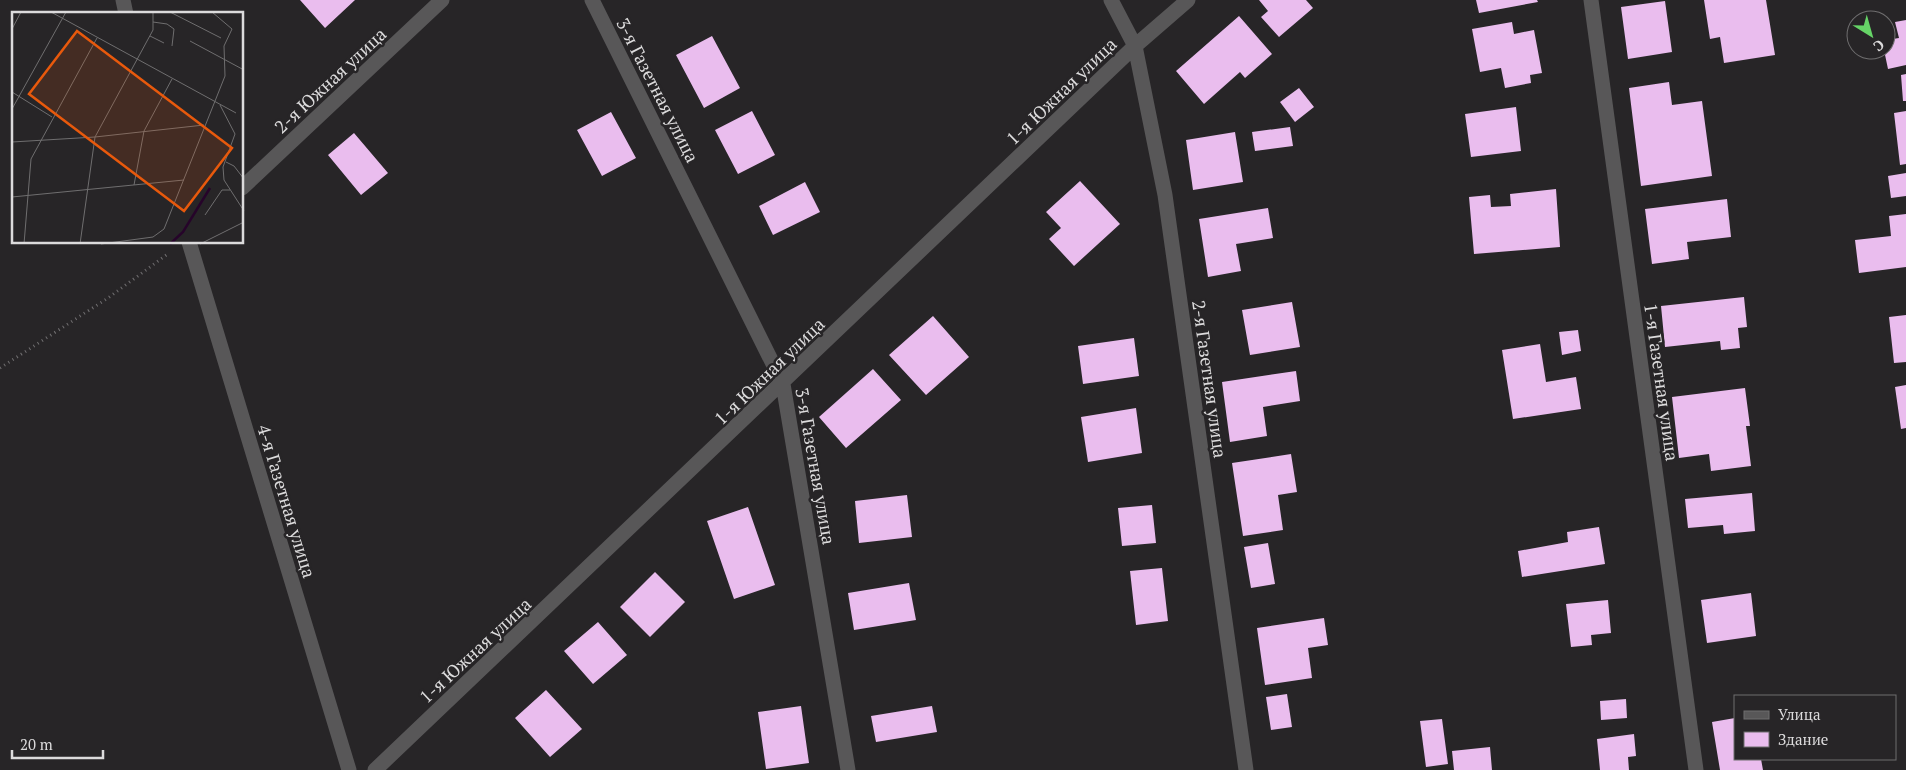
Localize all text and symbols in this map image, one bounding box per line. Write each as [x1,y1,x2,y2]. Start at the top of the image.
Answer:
north arrow [1846,10,1896,60]
inset map [12,12,244,244]
street label: 3-я Газетная улица [611,14,705,166]
street label: 2-я Южная улица [269,22,391,138]
street label: 1-я Южная улица [1001,32,1121,150]
text: С [1870,35,1888,56]
street label: 2-я Газетная улица [1187,299,1233,459]
street label: 1-я Газетная улица [1639,302,1685,462]
street label: 1-я Южная улица [709,312,829,430]
street label: 3-я Газетная улица [790,386,842,546]
street label: 4-я Газетная улица [252,421,322,581]
street label: 1-я Южная улица [414,592,536,708]
legend [1734,695,1896,760]
text: Улица [1778,704,1821,724]
scale bar [12,728,104,760]
text: Здание [1778,729,1828,749]
text: 20 m [20,734,53,754]

